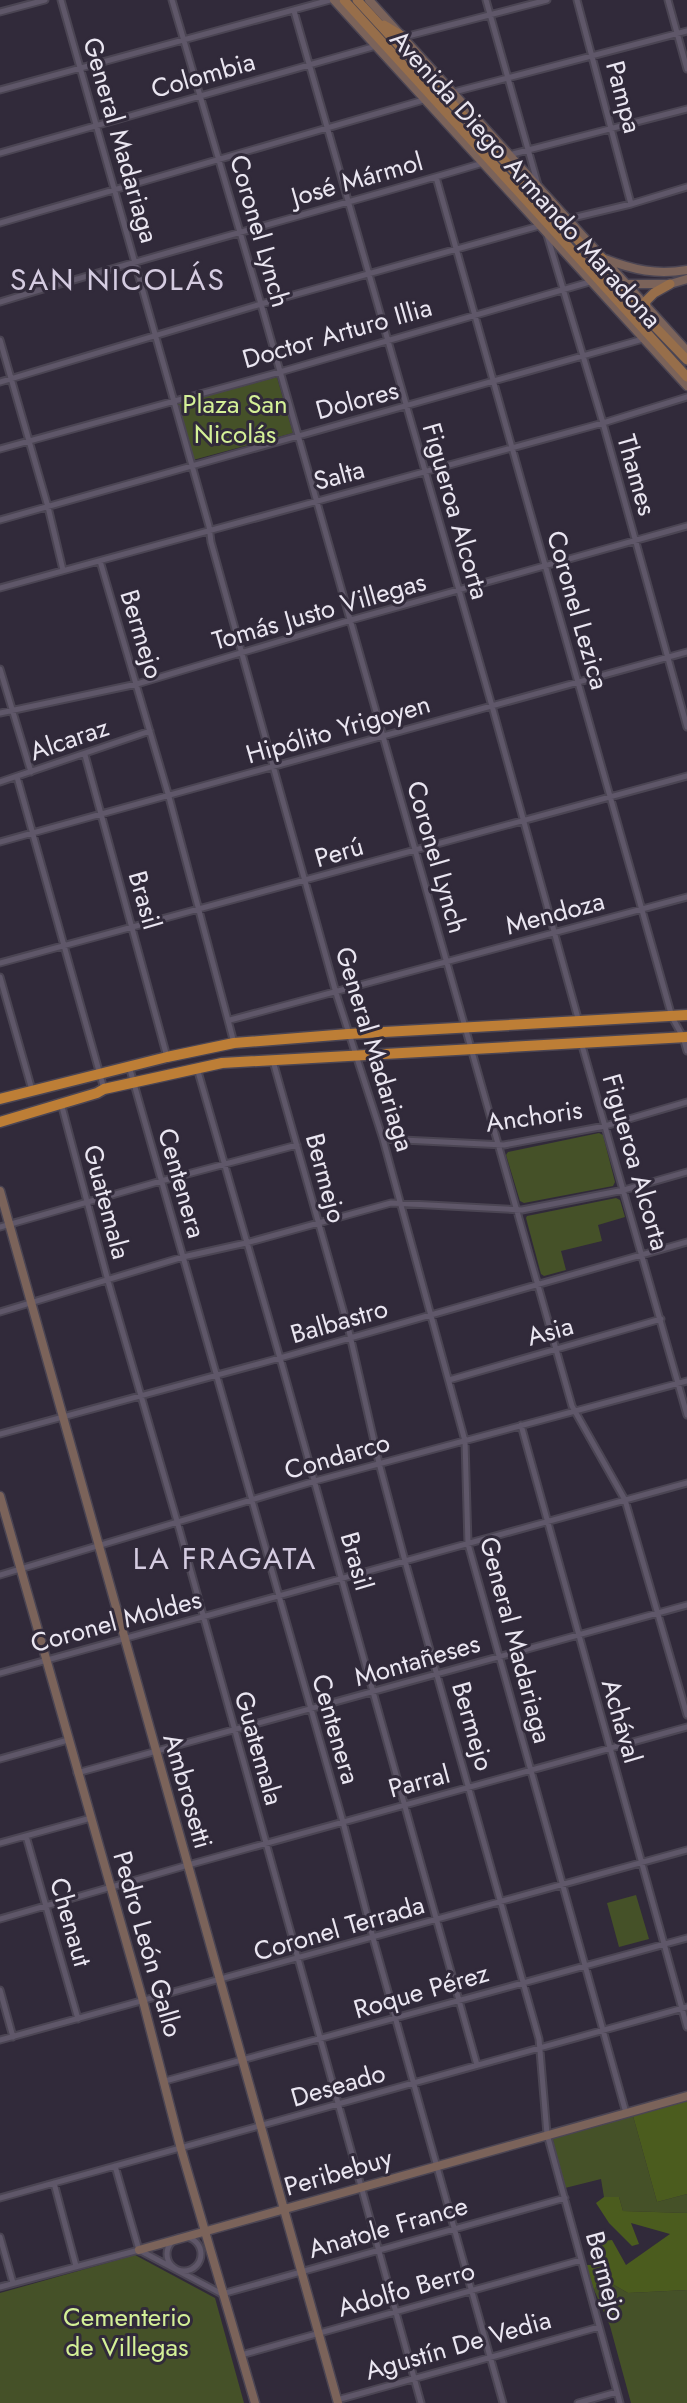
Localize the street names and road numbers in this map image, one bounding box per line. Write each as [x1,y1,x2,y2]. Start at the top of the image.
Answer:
street label: Avenida Diego Armando Maradona [381,21,671,337]
street label: General Madariaga [73,33,169,247]
street label: Colombia [147,42,259,108]
street label: Pampa [596,57,652,137]
street label: José Mármol [284,142,427,217]
street label: Coronel Lynch [220,150,300,312]
street label: Doctor Arturo Illia [238,288,436,378]
street label: Dolores [311,371,403,429]
street label: Figueroa Alcorta [413,418,499,604]
street label: Thames [607,430,667,520]
street label: Salta [309,450,369,500]
street label: Coronel Lezica [537,526,619,694]
street label: Tomás Justo Villegas [208,562,430,660]
street label: Bermejo [110,585,174,683]
street label: Hipólito Yrigoyen [241,685,435,773]
street label: Alcaraz [24,708,114,770]
street label: Coronel Lynch [397,776,477,938]
street label: Perú [310,827,368,877]
street label: Brasil [119,866,171,934]
street label: Mendoza [501,882,609,944]
street label: General Madariaga [326,942,424,1156]
street label: Figueroa Alcorta [593,1069,679,1255]
street label: Anchoris [483,1090,585,1142]
street label: Centenera [148,1123,216,1243]
street label: Bermejo [296,1129,356,1227]
street label: Guatemala [73,1140,141,1264]
street label: Balbastro [286,1289,392,1353]
street label: Asia [522,1306,578,1356]
street label: Condarco [280,1423,394,1489]
street label: Brasil [331,1527,383,1595]
street label: General Madariaga [470,1533,562,1747]
street label: Coronel Moldes [26,1580,206,1662]
street label: Montañeses [350,1624,484,1696]
street label: Centenera [302,1669,370,1789]
street label: Achával [592,1675,652,1767]
street label: Bermejo [442,1677,504,1775]
street label: Guatemala [225,1686,293,1810]
street label: Ambrosetti [153,1729,223,1853]
street label: Parral [384,1755,454,1807]
street label: Pedro León Gallo [103,1847,193,2041]
street label: Chenaut [40,1873,102,1972]
street label: Coronel Terrada [249,1885,429,1971]
street label: Roque Pérez [349,1954,493,2028]
street label: Deseado [286,2053,390,2117]
street label: Peribebuy [280,2138,397,2206]
street label: Anatole France [304,2186,472,2268]
street label: Bermejo [576,2227,636,2325]
street label: Adolfo Berro [333,2251,479,2327]
street label: Agustín De Vedia [360,2300,556,2390]

